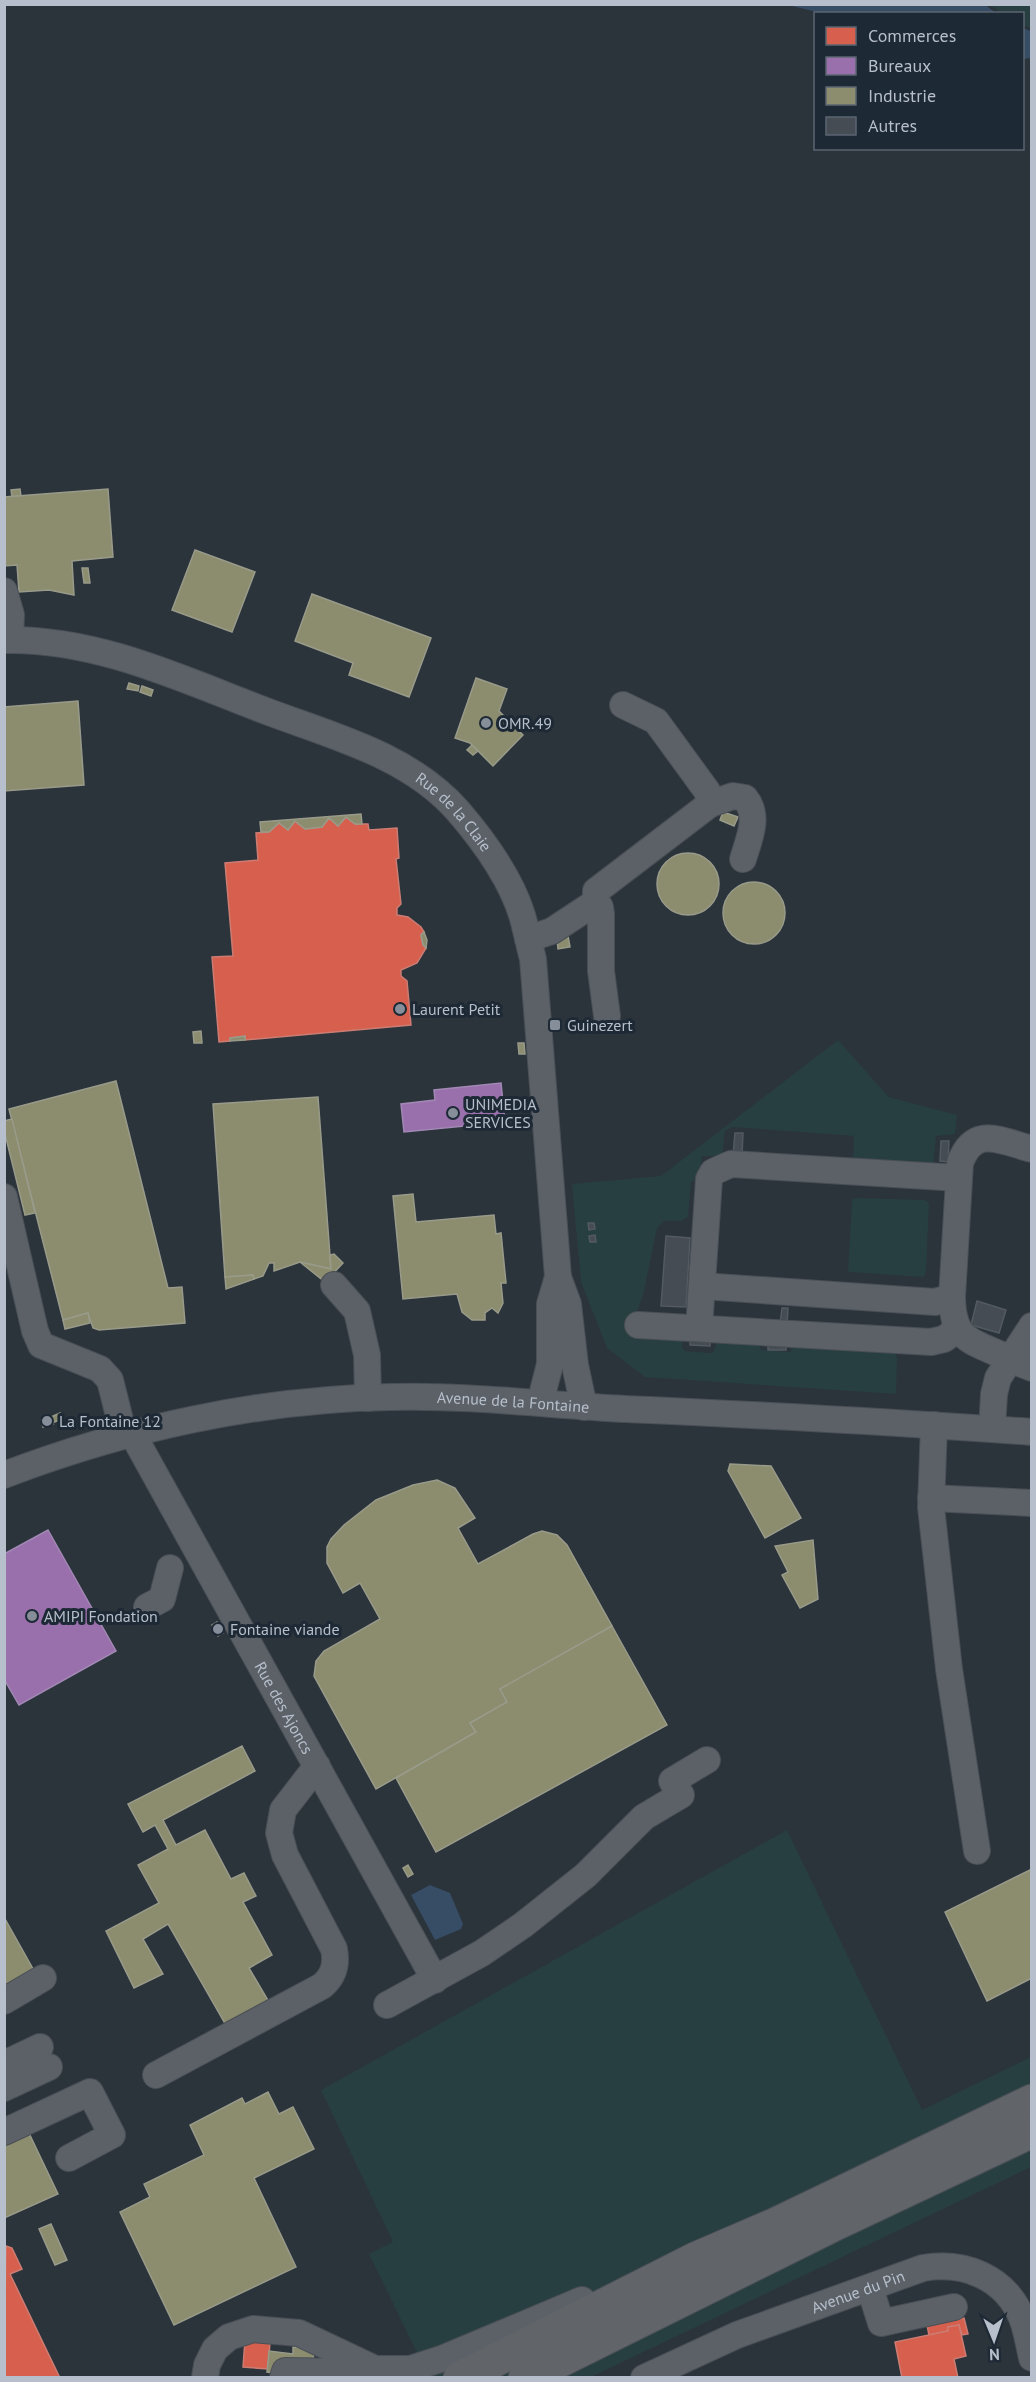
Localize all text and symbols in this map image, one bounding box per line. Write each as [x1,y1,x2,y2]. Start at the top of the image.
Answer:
legend [814,12,1024,150]
text: Commerces [868,24,956,47]
text: Bureaux [868,54,931,77]
text: Industrie [868,84,936,107]
text: Autres [868,114,917,137]
place label: OMR.49 [498,713,552,733]
marker: OMR.49 [479,716,493,730]
street label: Rue de la Claie [412,768,496,855]
place label: Laurent Petit [412,999,501,1019]
marker: Laurent Petit [393,1002,407,1016]
place label: Guinezert [567,1015,633,1035]
marker: Guinezert [548,1018,562,1032]
place label: UNIMEDIA SERVICES [465,1094,537,1132]
marker: UNIMEDIA SERVICES [446,1106,460,1120]
street label: Avenue de la Fontaine [437,1387,590,1417]
place label: La Fontaine 12 [59,1411,161,1431]
marker: La Fontaine 12 [40,1414,54,1428]
place label: AMIPI Fondation [44,1606,158,1626]
marker: AMIPI Fondation [25,1609,39,1623]
place label: Fontaine viande [230,1619,340,1639]
marker: Fontaine viande [211,1622,225,1636]
street label: Rue des Ajoncs [251,1658,318,1758]
street label: Avenue du Pin [809,2265,907,2317]
north arrow [964,2310,1024,2370]
text: N [989,2345,1000,2365]

